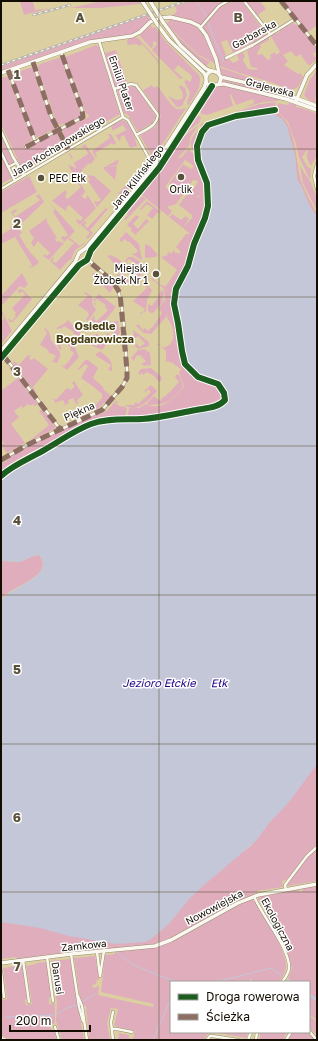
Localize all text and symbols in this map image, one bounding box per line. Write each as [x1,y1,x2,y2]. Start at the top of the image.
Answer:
text: A [75,9,85,25]
text: B [233,9,243,25]
street label: Garbarska [230,17,278,51]
street label: Emilii Plater [107,54,137,112]
text: 1 [14,66,21,82]
street label: Grajewska [245,75,295,99]
street label: Jana Kochanowskiego [9,113,107,179]
street label: Jana Kilińskiego [108,142,166,212]
place label: PEC Ełk [49,172,86,184]
marker: Orlik [176,172,186,182]
marker: PEC Ełk [36,173,46,183]
place label: Orlik [170,183,193,195]
text: 2 [13,215,21,231]
place label: Miejski Żłobek Nr 1 [94,262,148,286]
marker: Miejski Żłobek Nr 1 [151,269,161,279]
district label: Osiedle Bogdanowicza [56,319,134,345]
text: 3 [13,363,21,379]
street label: Piękna [62,399,96,423]
text: 4 [13,512,21,528]
text: 5 [13,661,21,677]
water label: Jezioro Ełckie [122,676,197,689]
water label: Ełk [211,676,229,689]
text: 6 [13,809,21,825]
street label: Nowowiejska [183,887,245,927]
street label: Ekologiczna [259,896,297,952]
street label: Zamkowa [61,937,107,953]
text: 7 [13,958,21,974]
street label: Danusi [50,961,66,995]
legend [170,981,310,1033]
text: Droga rowerowa [206,989,299,1004]
scale bar [10,1007,90,1033]
text: Ścieżka [206,1009,250,1024]
text: 200 m [16,1013,51,1028]

